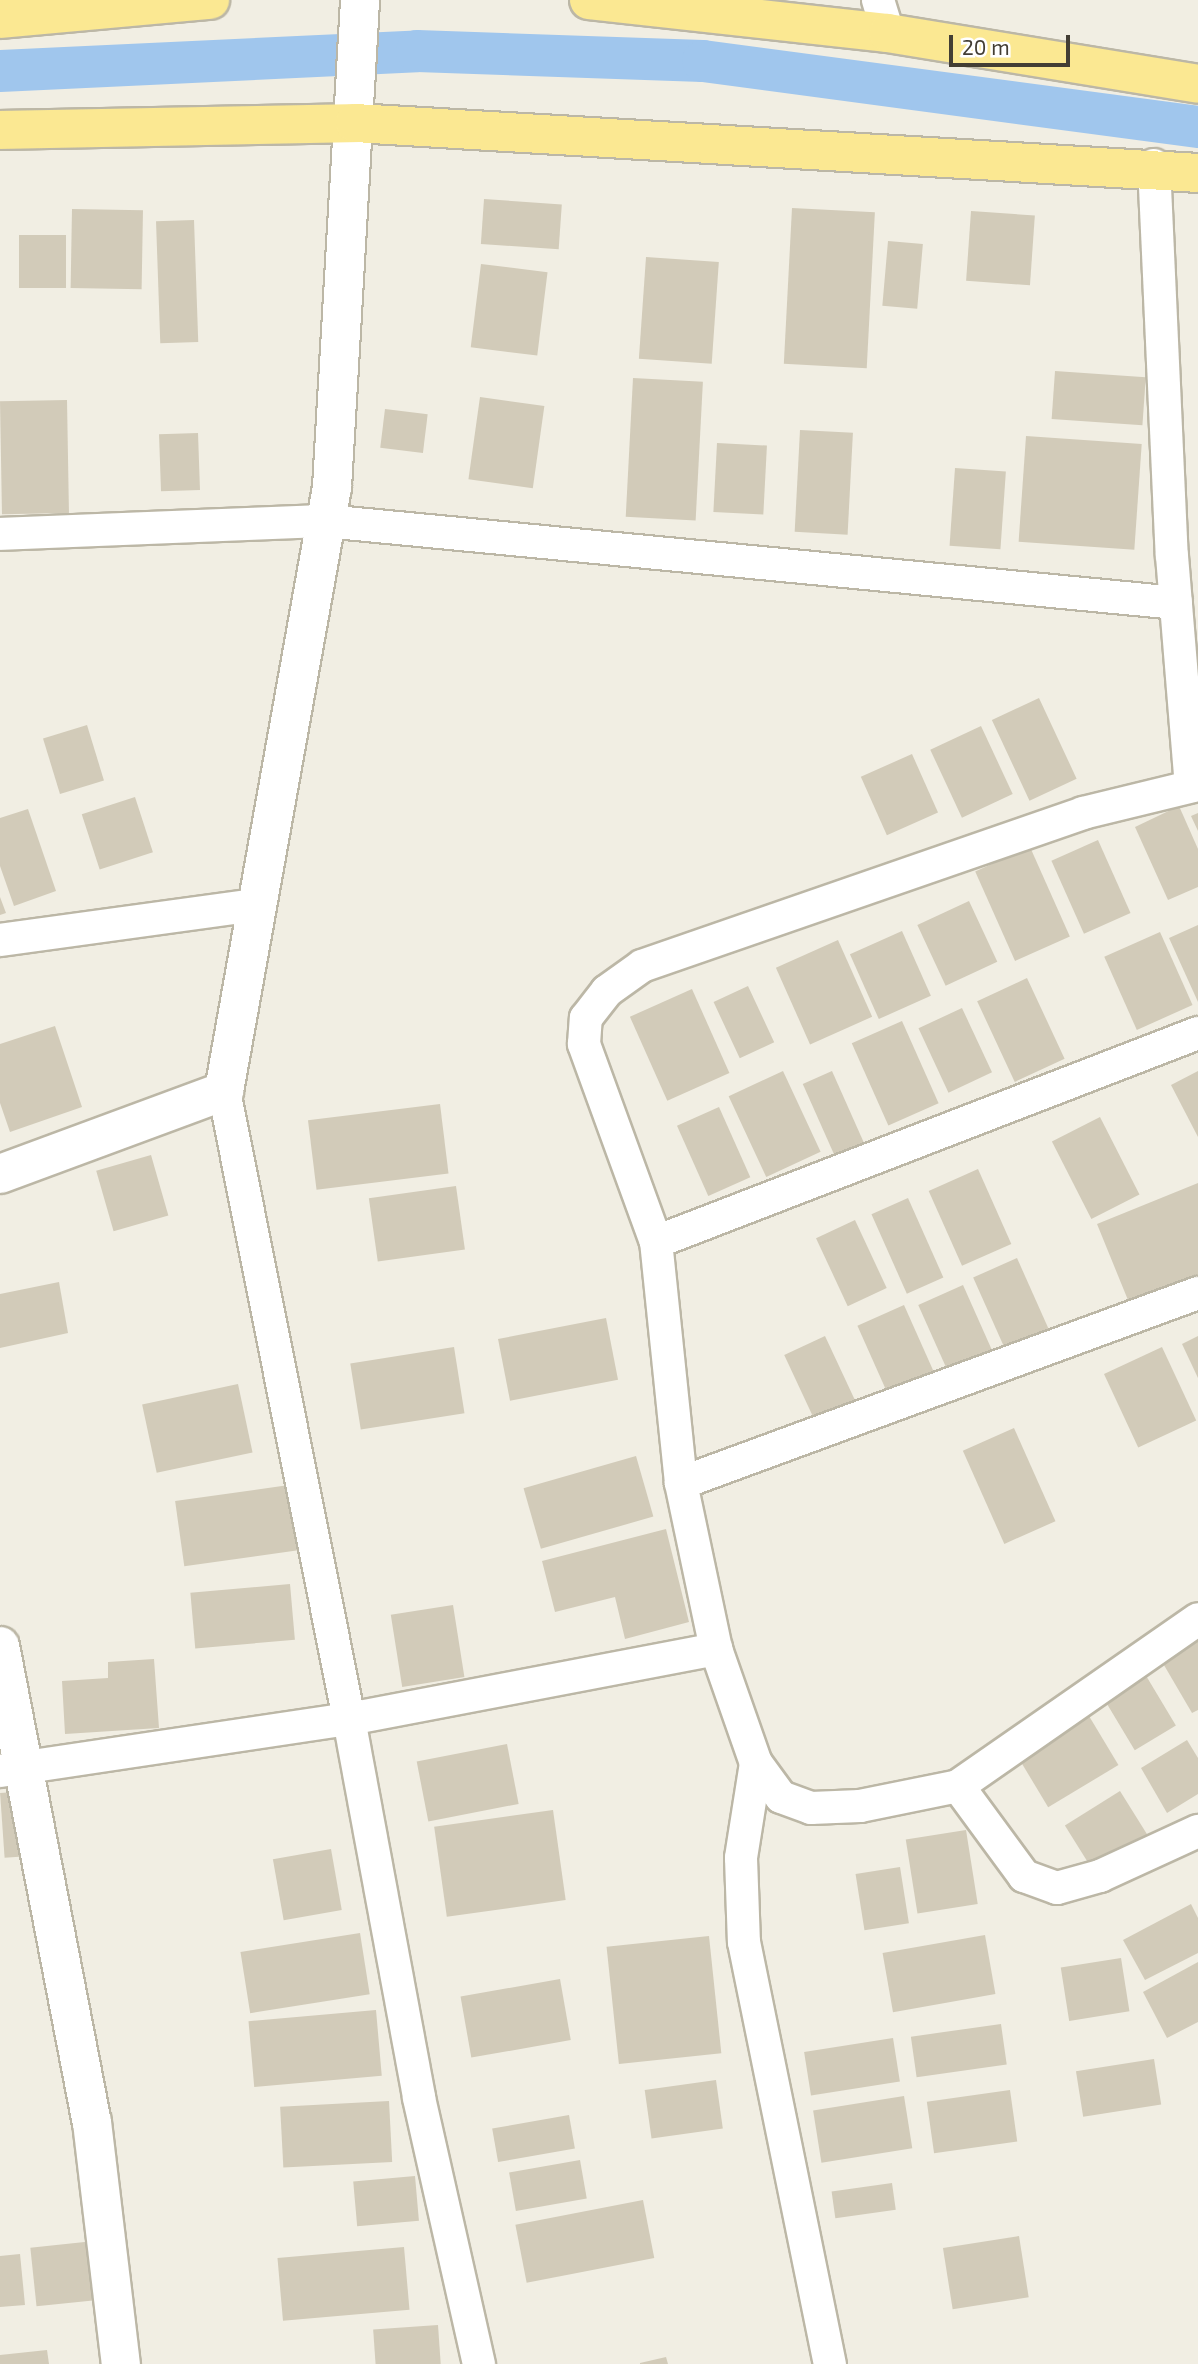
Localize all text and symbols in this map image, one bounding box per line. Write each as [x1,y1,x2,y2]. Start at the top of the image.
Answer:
scale bar [953,21,1074,65]
text: 20 m [962,34,1010,59]

